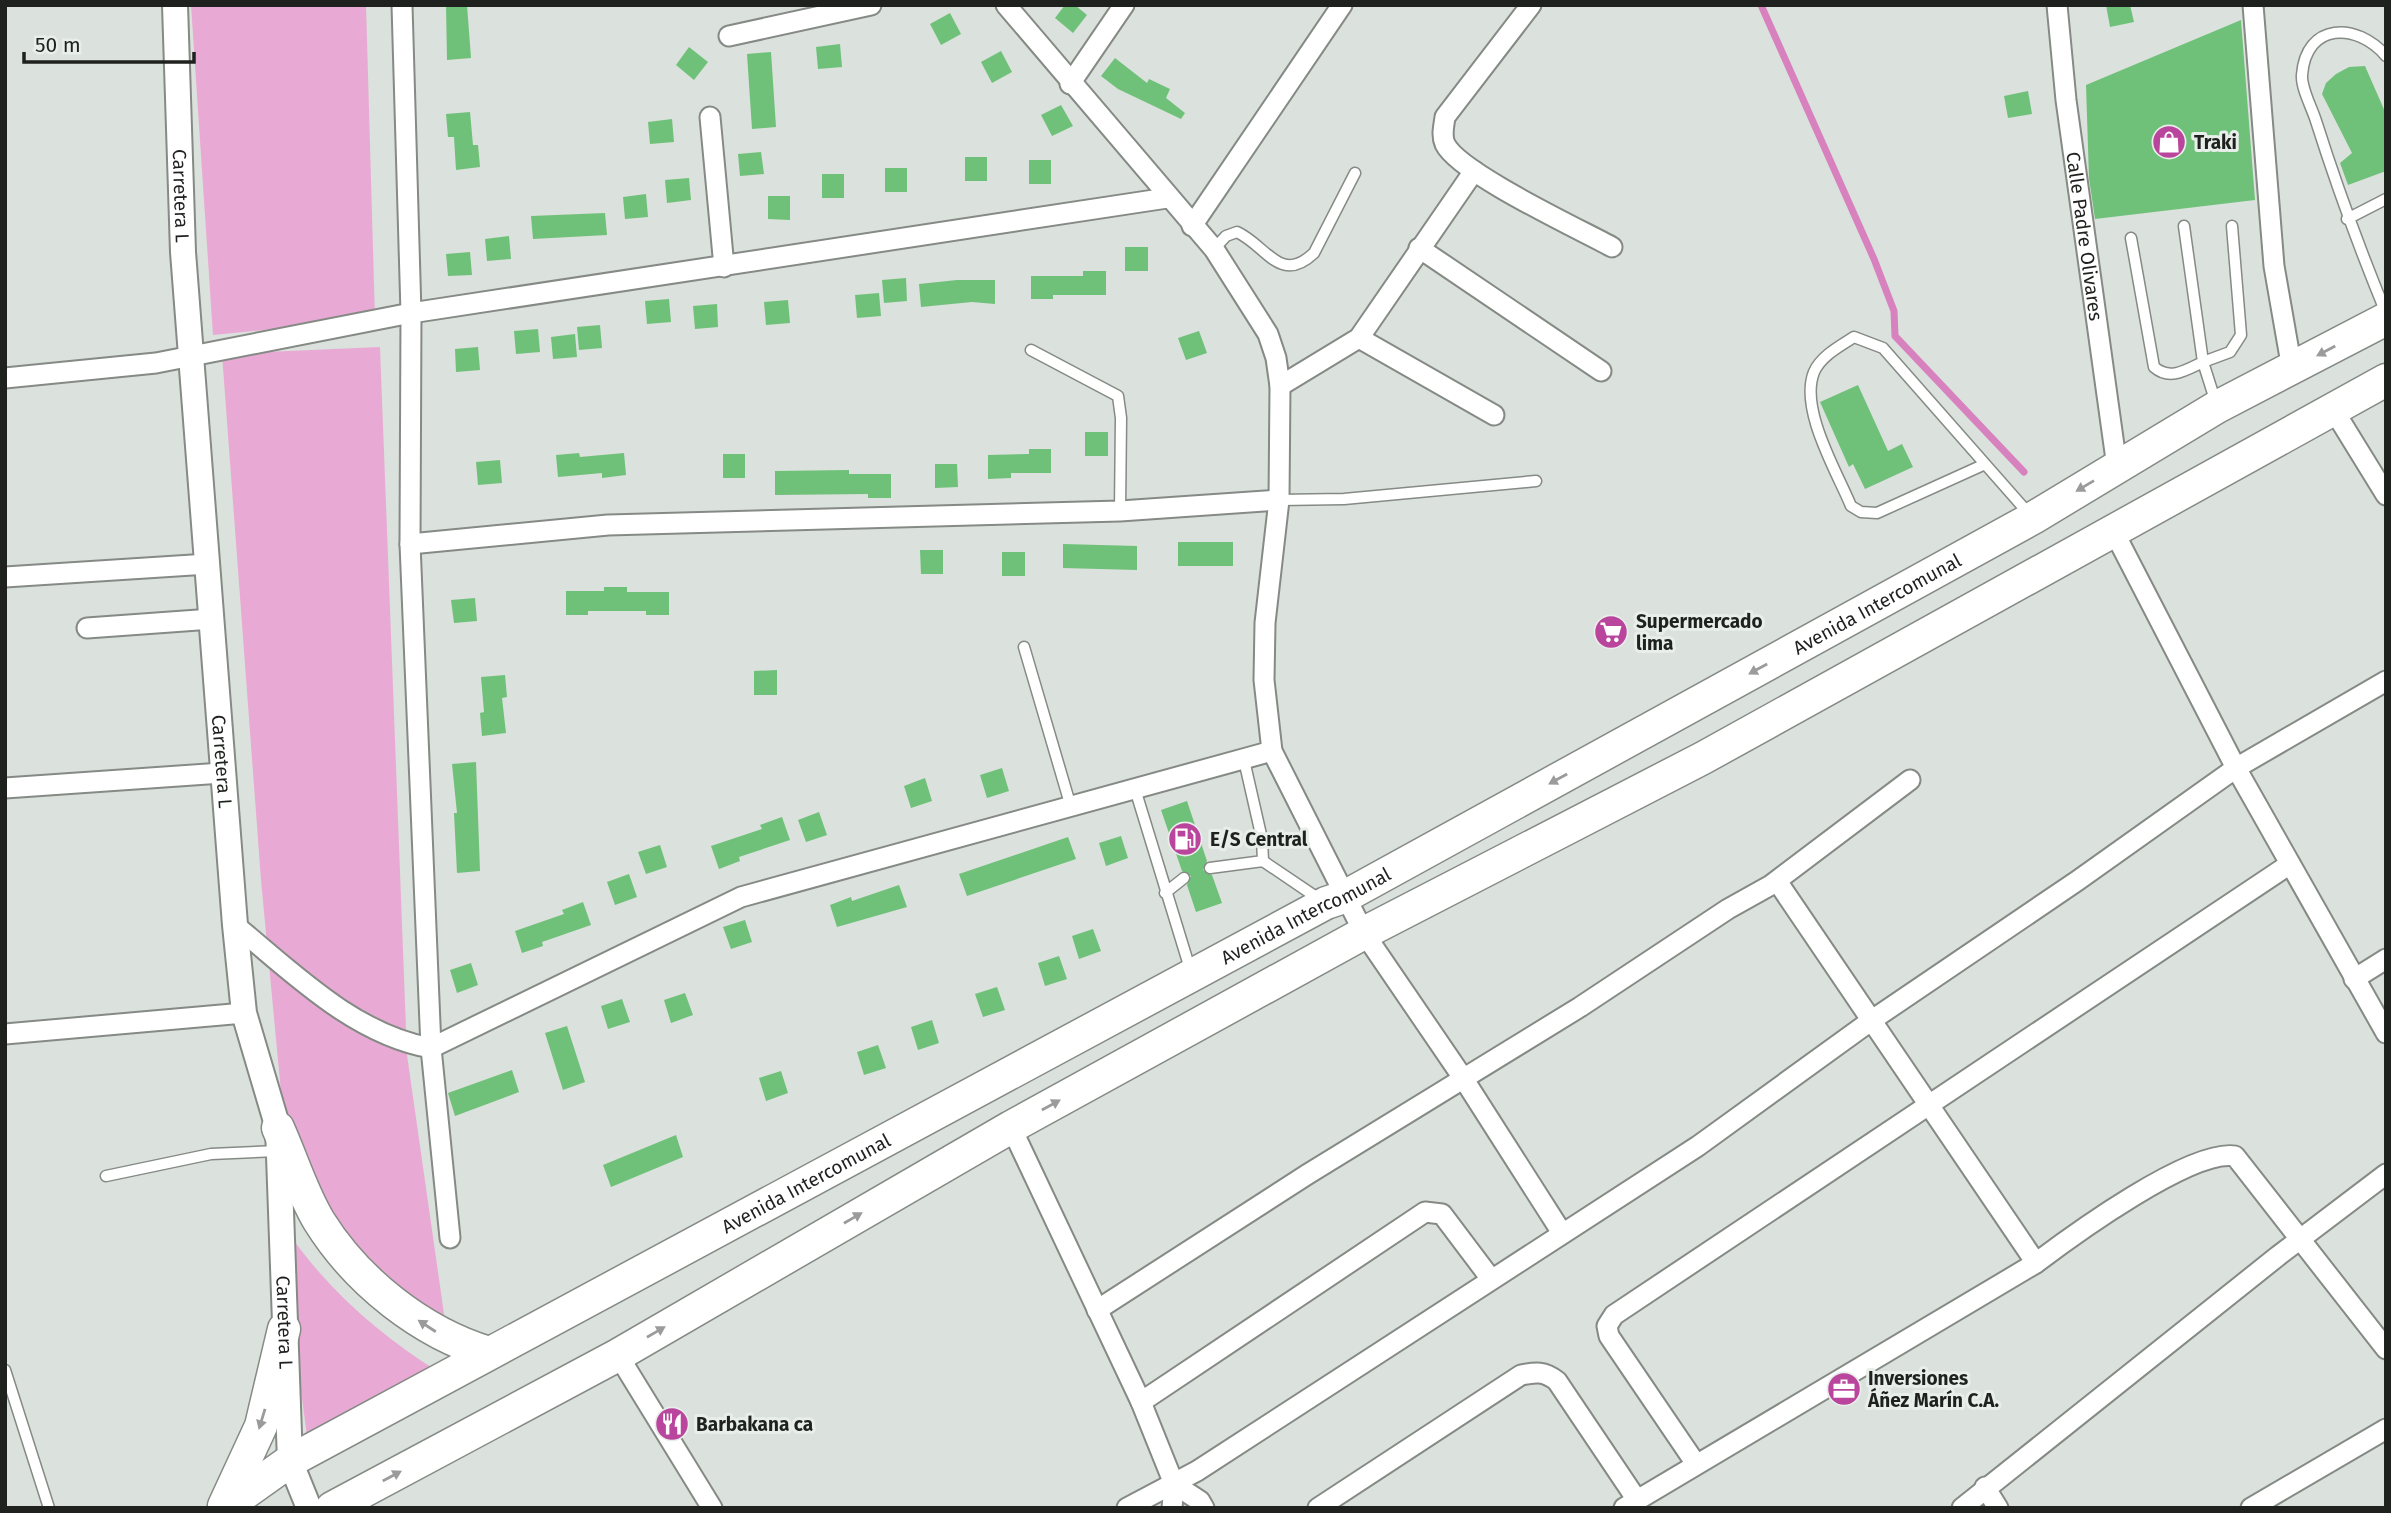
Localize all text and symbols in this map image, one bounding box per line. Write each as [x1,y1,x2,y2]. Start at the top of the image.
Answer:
scale bar [24,21,194,65]
text: 50 m [35,32,81,58]
shop icon: Traki [2150,123,2188,161]
place label: Traki [2194,131,2237,154]
street label: Carretera L [168,149,194,244]
street label: Calle Padre Olivares [2062,150,2108,322]
one-way arrow [2316,345,2335,357]
one-way arrow [2075,480,2094,493]
street label: Avenida Intercomunal [1789,548,1965,659]
place label: Supermercado lima [1636,610,1763,655]
supermarket icon: Supermercado lima [1592,613,1630,651]
one-way arrow [1748,663,1767,675]
street label: Carretera L [207,714,237,809]
one-way arrow [1549,773,1568,785]
fuel station icon: E/S Central [1166,820,1204,858]
place label: E/S Central [1210,828,1308,851]
street label: Avenida Intercomunal [1217,862,1395,969]
one-way arrow [1041,1099,1060,1111]
street label: Avenida Intercomunal [718,1128,895,1238]
one-way arrow [844,1212,863,1224]
street label: Carretera L [272,1275,298,1370]
one-way arrow [418,1320,437,1333]
one-way arrow [647,1326,666,1338]
place label: Inversiones Áñez Marín C.A. [1867,1367,1999,1412]
office icon: Inversiones Áñez Marín C.A. [1825,1370,1863,1408]
restaurant icon: Barbakana ca [653,1405,691,1443]
one-way arrow [256,1409,267,1430]
place label: Barbakana ca [696,1413,813,1436]
one-way arrow [382,1470,402,1481]

